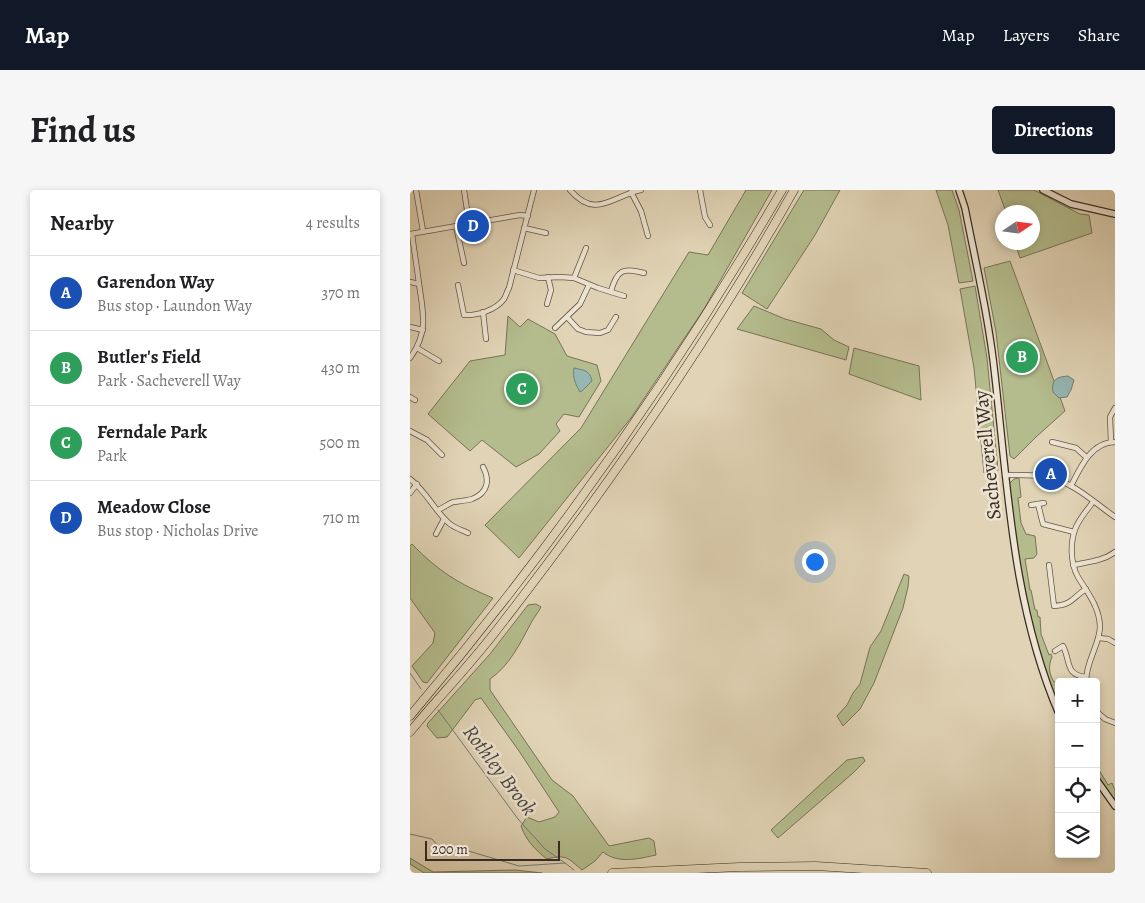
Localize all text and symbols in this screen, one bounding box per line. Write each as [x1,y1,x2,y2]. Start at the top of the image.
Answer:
text: Map [25,19,69,51]
text: Map [942,23,975,47]
text: Layers [1003,23,1050,47]
text: Share [1078,23,1120,47]
text: Find us [30,106,136,154]
button: Directions [992,106,1115,154]
north arrow [995,205,1040,250]
pin: D [457,207,489,245]
text: Nearby [50,209,113,237]
text: 4 results [306,212,360,234]
text: Garendon Way [97,269,214,295]
text: A [61,282,71,304]
text: 370 m [322,282,360,304]
text: Bus stop · Laundon Way [97,295,252,317]
pin: B [1006,338,1038,376]
text: Butler's Field [97,344,201,370]
text: B [61,357,71,379]
text: 430 m [321,357,360,379]
text: Park · Sacheverell Way [97,370,241,392]
pin: C [506,370,538,408]
street label: Sacheverell Way [967,388,1008,521]
text: Ferndale Park [97,419,207,445]
text: C [61,432,71,454]
text: 500 m [320,432,360,454]
text: Park [97,445,127,467]
pin: A [1035,455,1067,493]
text: Meadow Close [97,494,211,520]
text: D [60,507,72,529]
text: 710 m [323,507,360,529]
text: Bus stop · Nicholas Drive [97,520,258,542]
your location [802,549,828,575]
map controls [1055,678,1100,858]
button: + [1055,678,1100,723]
water label: Rothley Brook [457,719,543,821]
button: − [1055,723,1100,768]
button: locate [1055,768,1100,813]
button: layers [1055,813,1100,858]
scale bar [425,838,560,861]
text: 200 m [432,840,468,859]

